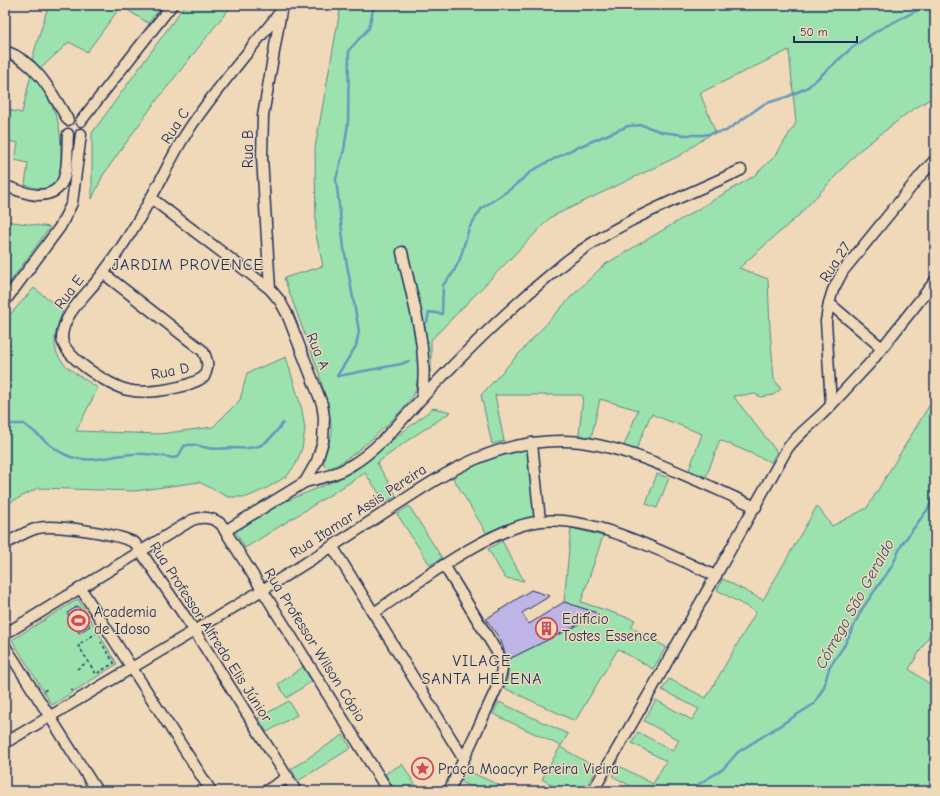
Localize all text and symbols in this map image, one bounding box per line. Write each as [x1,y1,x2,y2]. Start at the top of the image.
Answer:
scale bar [794,18,857,44]
text: 50 m [800,25,828,39]
street label: Rua C [157,105,193,147]
street label: Rua B [239,130,257,168]
street label: Rua 27 [815,239,855,285]
district label: JARDIM PROVENCE [112,256,264,274]
street label: Rua E [50,271,88,313]
street label: Rua A [303,330,334,372]
street label: Rua D [149,358,191,384]
street label: Rua Itamar Assis Pereira [286,460,430,562]
water label: Córrego São Geraldo [812,536,898,672]
street label: Rua Professor Alfredo Elis Júnior [146,538,276,726]
street label: Rua Professor Wilson Cópio [260,565,370,725]
place label: Academia de Idoso [94,603,157,638]
sports icon: Academia de Idoso [66,608,92,634]
place label: Edifício Tostes Essence [562,610,658,645]
building icon: Edifício Tostes Essence [534,615,560,641]
district label: VILAGE SANTA HELENA [422,652,542,688]
place icon: Praça Moacyr Pereira Vieira [410,756,436,782]
place label: Praça Moacyr Pereira Vieira [438,760,619,778]

